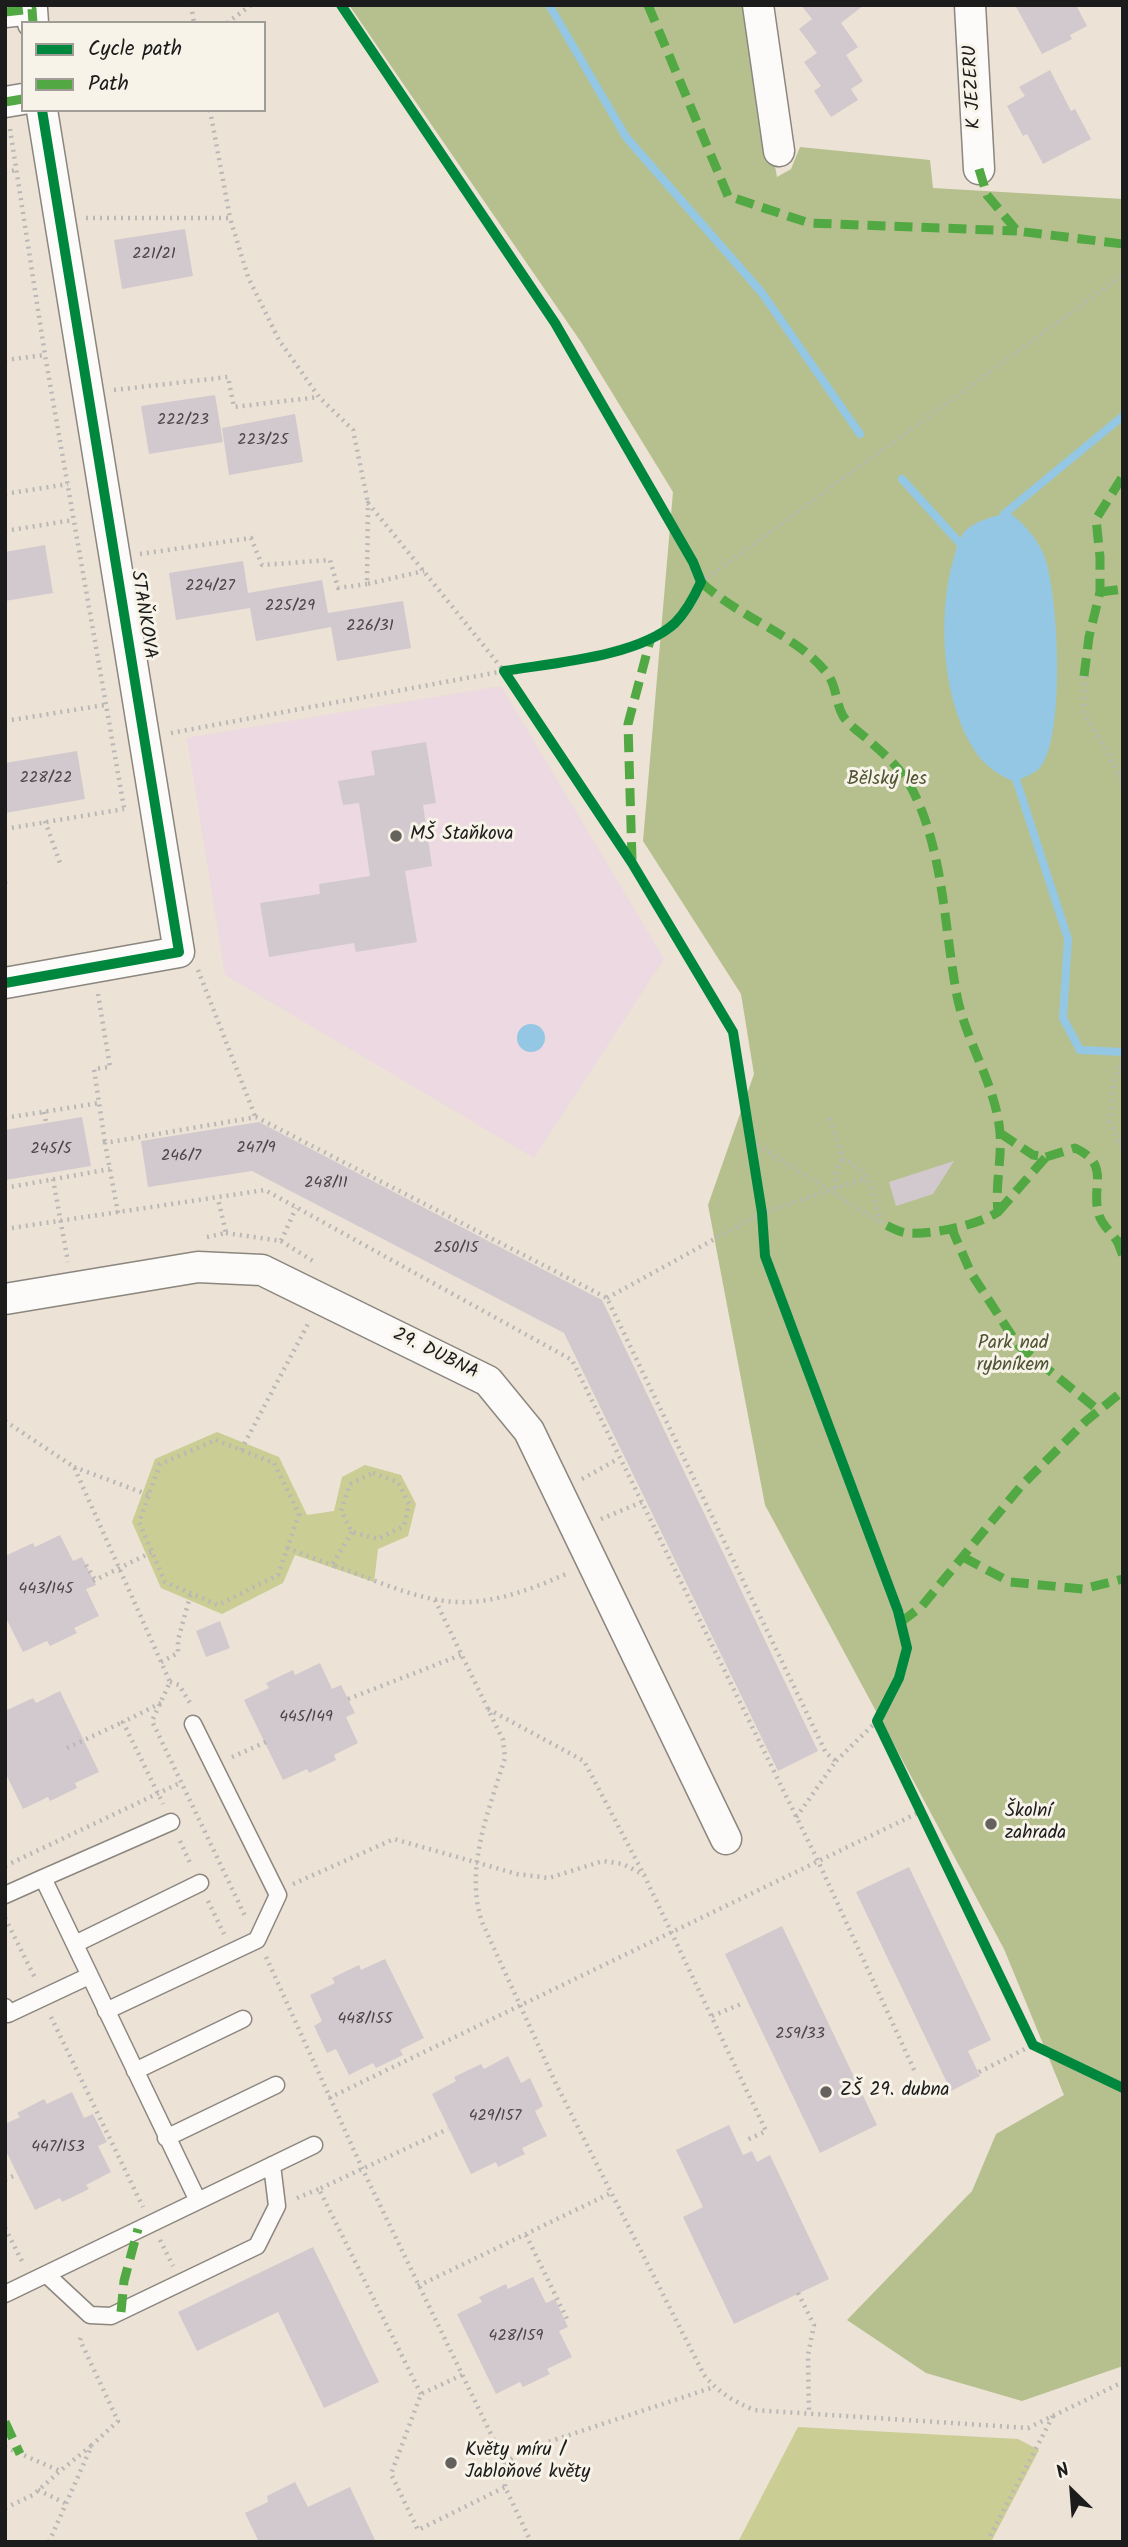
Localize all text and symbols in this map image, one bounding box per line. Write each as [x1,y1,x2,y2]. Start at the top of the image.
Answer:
legend [21,21,266,112]
text: Cycle path [88,33,182,66]
street label: K JEZERU [960,44,988,130]
text: Path [88,68,129,101]
house number: 221/21 [132,245,176,265]
house number: 222/23 [157,411,209,431]
house number: 223/25 [237,431,289,451]
street label: STAŇKOVA [124,569,160,661]
house number: 224/27 [185,577,235,597]
house number: 225/29 [265,597,315,617]
house number: 226/31 [346,617,394,637]
house number: 228/22 [20,769,72,789]
park label: Bělský les [847,770,927,792]
place label: MŠ Staňkova [410,825,514,847]
marker: MŠ Staňkova [388,828,404,844]
house number: 247/9 [237,1139,275,1159]
house number: 245/5 [31,1140,71,1160]
house number: 246/7 [161,1147,201,1167]
house number: 248/11 [304,1174,348,1194]
house number: 250/15 [433,1239,479,1259]
street label: 29. DUBNA [388,1324,482,1386]
park label: Park nad rybníkem [977,1334,1049,1378]
house number: 443/145 [19,1580,73,1600]
house number: 445/149 [279,1708,333,1728]
place label: Školní zahrada [1005,1802,1066,1846]
marker: Školní zahrada [983,1816,999,1832]
house number: 448/155 [337,2010,393,2030]
house number: 259/33 [775,2025,825,2045]
place label: ZŠ 29. dubna [840,2081,949,2103]
marker: ZŠ 29. dubna [818,2084,834,2100]
house number: 429/157 [469,2107,521,2127]
house number: 447/153 [31,2138,85,2158]
house number: 428/159 [489,2327,543,2347]
place label: Květy míru / Jabloňové květy [465,2441,590,2485]
marker: Květy míru / Jabloňové květy [443,2455,459,2471]
north arrow [1037,2456,1107,2526]
text: N [1051,2456,1075,2488]

